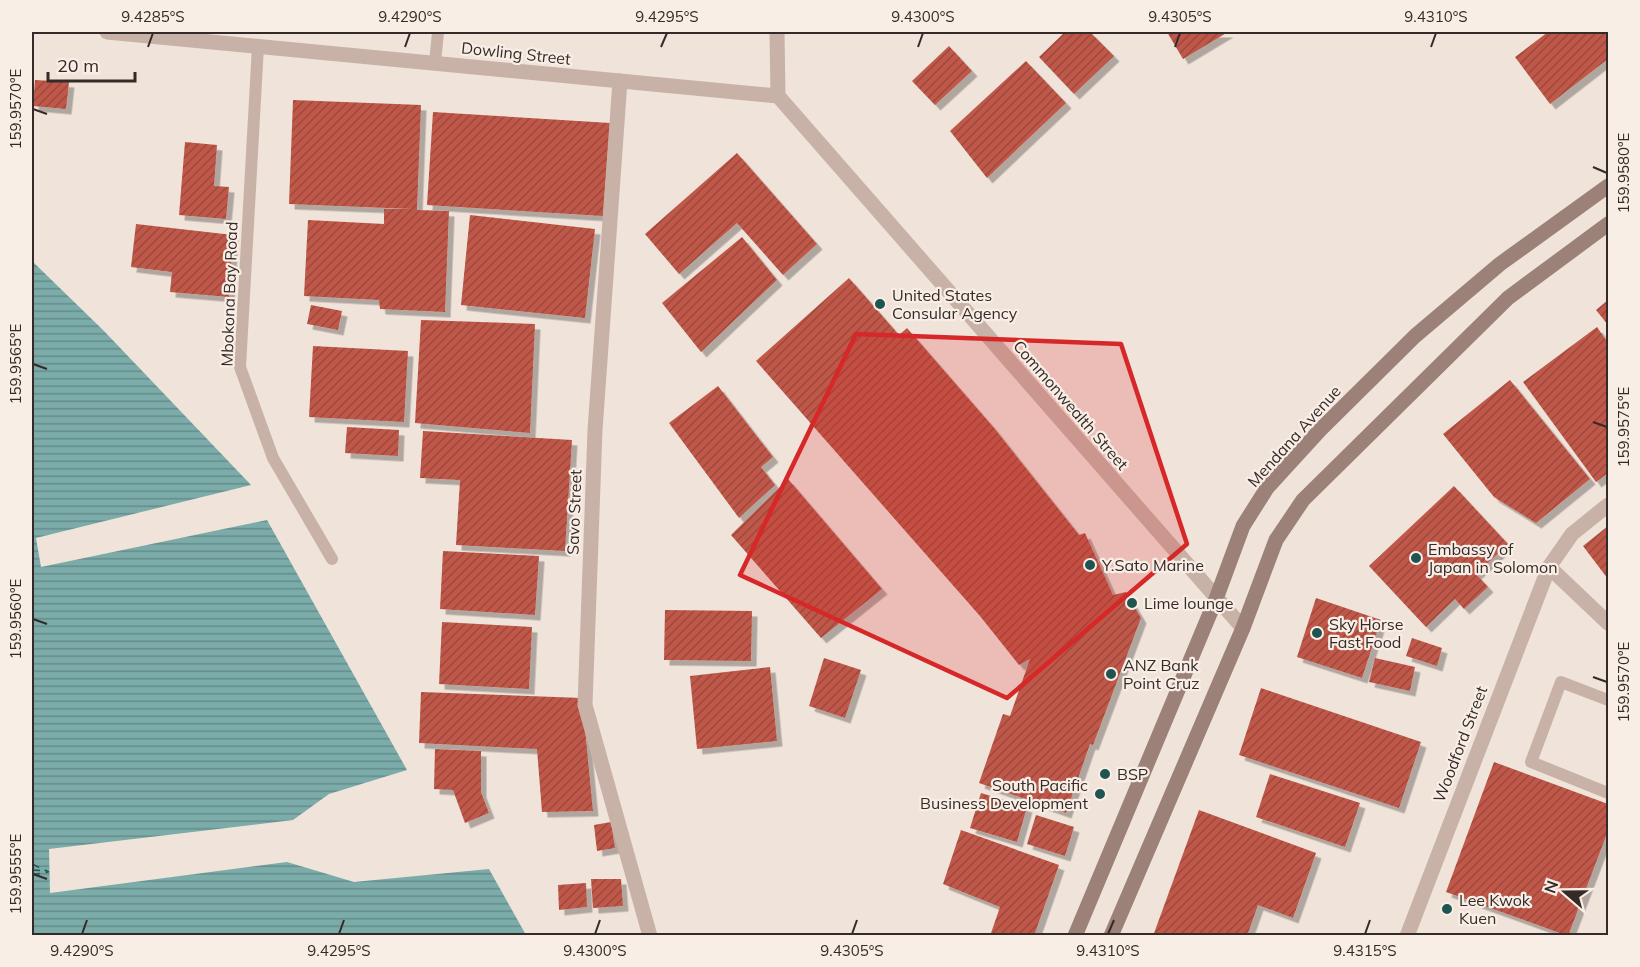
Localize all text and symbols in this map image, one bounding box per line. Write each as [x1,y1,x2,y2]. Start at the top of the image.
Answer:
text: 9.4285°S [121,7,185,26]
text: 9.4290°S [378,7,442,26]
text: 9.4295°S [635,7,699,26]
text: 9.4300°S [891,7,955,26]
text: 9.4305°S [1148,7,1212,26]
text: 9.4310°S [1404,7,1468,26]
street label: Dowling Street [460,37,572,69]
scale bar [48,45,135,83]
text: 20 m [57,54,99,77]
text: 159.9570°E [6,68,25,149]
text: 159.9580°E [1614,132,1633,213]
street label: Mbokona Bay Road [216,221,242,367]
place label: United States Consular Agency [892,285,1018,323]
marker: United States Consular Agency [873,297,887,311]
text: 159.9565°E [6,323,25,404]
street label: Commonwealth Street [1009,336,1133,474]
street label: Mendana Avenue [1243,381,1345,491]
text: 159.9575°E [1614,386,1633,467]
street label: Savo Street [563,469,585,555]
place label: Embassy of Japan in Solomon [1428,539,1558,577]
marker: Embassy of Japan in Solomon [1409,551,1423,565]
place label: Y.Sato Marine [1101,555,1204,575]
marker: Y.Sato Marine [1083,558,1097,572]
text: 159.9560°E [6,578,25,659]
place label: Lime lounge [1144,593,1233,613]
marker: Lime lounge [1125,596,1139,610]
place label: Sky Horse Fast Food [1329,614,1403,652]
marker: Sky Horse Fast Food [1310,626,1324,640]
text: 159.9570°E [1614,641,1633,722]
place label: ANZ Bank Point Cruz [1123,655,1199,693]
marker: ANZ Bank Point Cruz [1104,667,1118,681]
street label: Woodford Street [1429,683,1491,805]
place label: BSP [1117,764,1148,784]
marker: BSP [1098,767,1112,781]
place label: South Pacific Business Development [920,775,1088,813]
marker: South Pacific Business Development [1093,787,1107,801]
text: 159.9555°E [6,833,25,914]
north arrow [1535,862,1595,922]
text: N [1539,878,1562,896]
place label: Lee Kwok Kuen [1459,890,1531,928]
marker: Lee Kwok Kuen [1440,902,1454,916]
text: 9.4290°S [50,941,114,960]
text: 9.4295°S [307,941,371,960]
text: 9.4300°S [563,941,627,960]
text: 9.4305°S [820,941,884,960]
text: 9.4310°S [1076,941,1140,960]
text: 9.4315°S [1333,941,1397,960]

